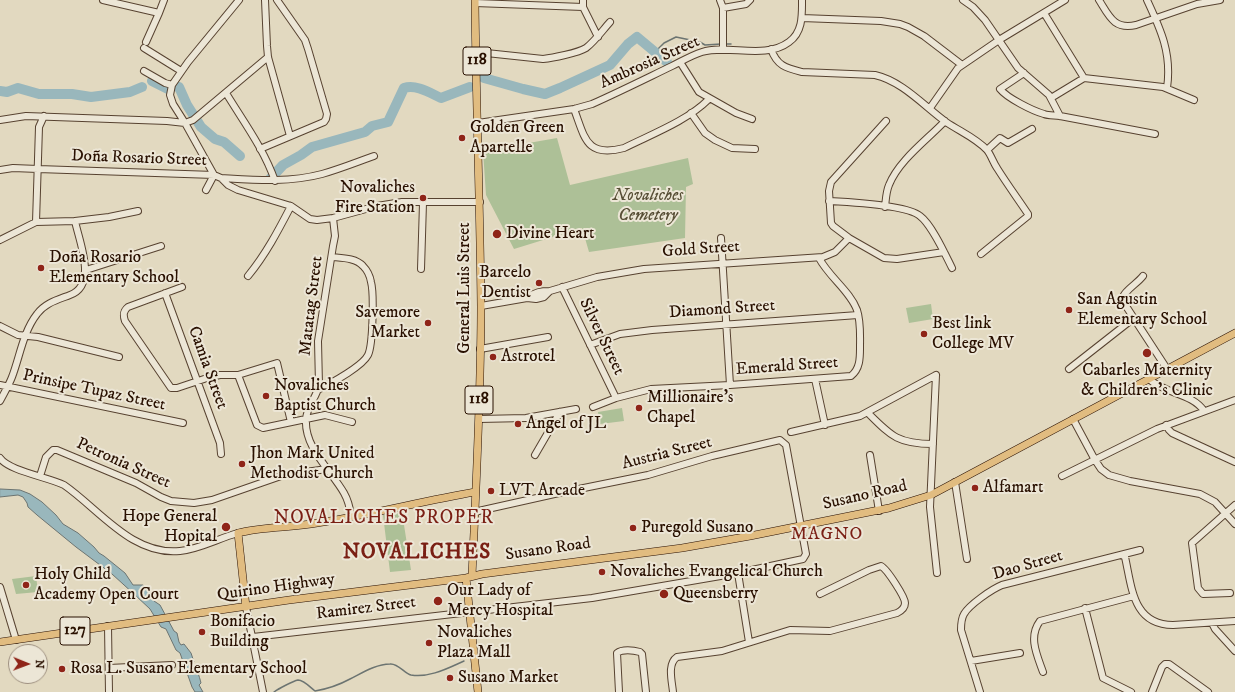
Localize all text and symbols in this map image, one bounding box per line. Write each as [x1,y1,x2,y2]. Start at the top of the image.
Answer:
street label: Ambrosia Street [597,32,703,94]
road number: 118 [463,47,491,75]
place label: Golden Green Apartelle [470,118,564,158]
marker: Golden Green Apartelle [457,133,467,143]
street label: Doña Rosario Street [71,146,207,172]
place label: Novaliches Fire Station [335,178,415,218]
park label: Novaliches Cemetery [613,186,683,226]
marker: Novaliches Fire Station [418,193,428,203]
street label: General Luis Street [455,222,475,354]
place label: Divine Heart [506,224,594,244]
marker: Divine Heart [491,228,503,240]
street label: Gold Street [662,237,740,263]
place label: Doña Rosario Elementary School [49,248,179,288]
street label: Matatag Street [296,255,328,357]
marker: Doña Rosario Elementary School [36,263,46,273]
place label: Barcelo Dentist [479,263,531,303]
marker: Barcelo Dentist [534,278,544,288]
place label: San Agustin Elementary School [1077,290,1207,330]
street label: Silver Street [574,295,628,379]
street label: Diamond Street [668,296,776,324]
place label: Savemore Market [355,303,420,343]
marker: San Agustin Elementary School [1064,305,1074,315]
place label: Best link College MV [932,314,1014,354]
marker: Savemore Market [423,318,433,328]
street label: Camia Street [183,324,231,412]
marker: Best link College MV [919,329,929,339]
place label: Astrotel [501,347,555,367]
marker: Cabarles Maternity & Children's Clinic [1141,347,1153,359]
marker: Astrotel [488,352,498,362]
street label: Emerald Street [735,353,839,381]
place label: Cabarles Maternity & Children's Clinic [1081,361,1213,401]
street label: Prinsipe Tupaz Street [21,366,167,416]
place label: Novaliches Baptist Church [274,376,376,416]
road number: 118 [465,386,493,414]
place label: Millionaire's Chapel [647,388,733,428]
marker: Novaliches Baptist Church [261,391,271,401]
marker: Millionaire's Chapel [634,403,644,413]
place label: Angel of JL [526,414,606,434]
marker: Angel of JL [513,419,523,429]
street label: Austria Street [620,433,714,475]
street label: Petronia Street [73,434,173,494]
place label: Jhon Mark United Methodist Church [250,444,375,484]
marker: Jhon Mark United Methodist Church [237,459,247,469]
street label: Susano Road [821,476,909,516]
place label: Alfamart [983,478,1043,498]
place label: LVT Arcade [499,481,585,501]
marker: Alfamart [970,483,980,493]
marker: LVT Arcade [486,486,496,496]
place label: Hope General Hopital [122,507,217,547]
district label: NOVALICHES PROPER [274,508,494,530]
place label: Puregold Susano [641,518,753,538]
marker: Hope General Hopital [220,521,232,533]
marker: Puregold Susano [628,523,638,533]
district label: MAGNO [791,524,863,546]
street label: Susano Road [504,534,592,566]
district label: NOVALICHES [343,541,491,567]
street label: Dao Street [991,546,1065,586]
place label: Novaliches Evangelical Church [610,562,823,582]
place label: Holy Child Academy Open Court [34,565,179,605]
marker: Novaliches Evangelical Church [597,567,607,577]
street label: Quirino Highway [216,570,336,606]
marker: Holy Child Academy Open Court [21,580,31,590]
place label: Our Lady of Mercy Hospital [447,581,553,621]
place label: Queensberry [673,584,758,604]
marker: Queensberry [658,588,670,600]
street label: Ramirez Street [315,593,417,625]
marker: Our Lady of Mercy Hospital [432,595,444,607]
place label: Bonifacio Building [210,612,275,652]
road number: 127 [60,617,90,645]
place label: Novaliches Plaza Mall [437,623,512,663]
marker: Bonifacio Building [197,627,207,637]
marker: Novaliches Plaza Mall [424,638,434,648]
north arrow [8,644,48,684]
place label: Rosa L. Susano Elementary School [70,659,307,679]
text: N [32,660,46,669]
marker: Rosa L. Susano Elementary School [57,664,67,674]
place label: Susano Market [458,668,559,688]
marker: Susano Market [445,673,455,683]

